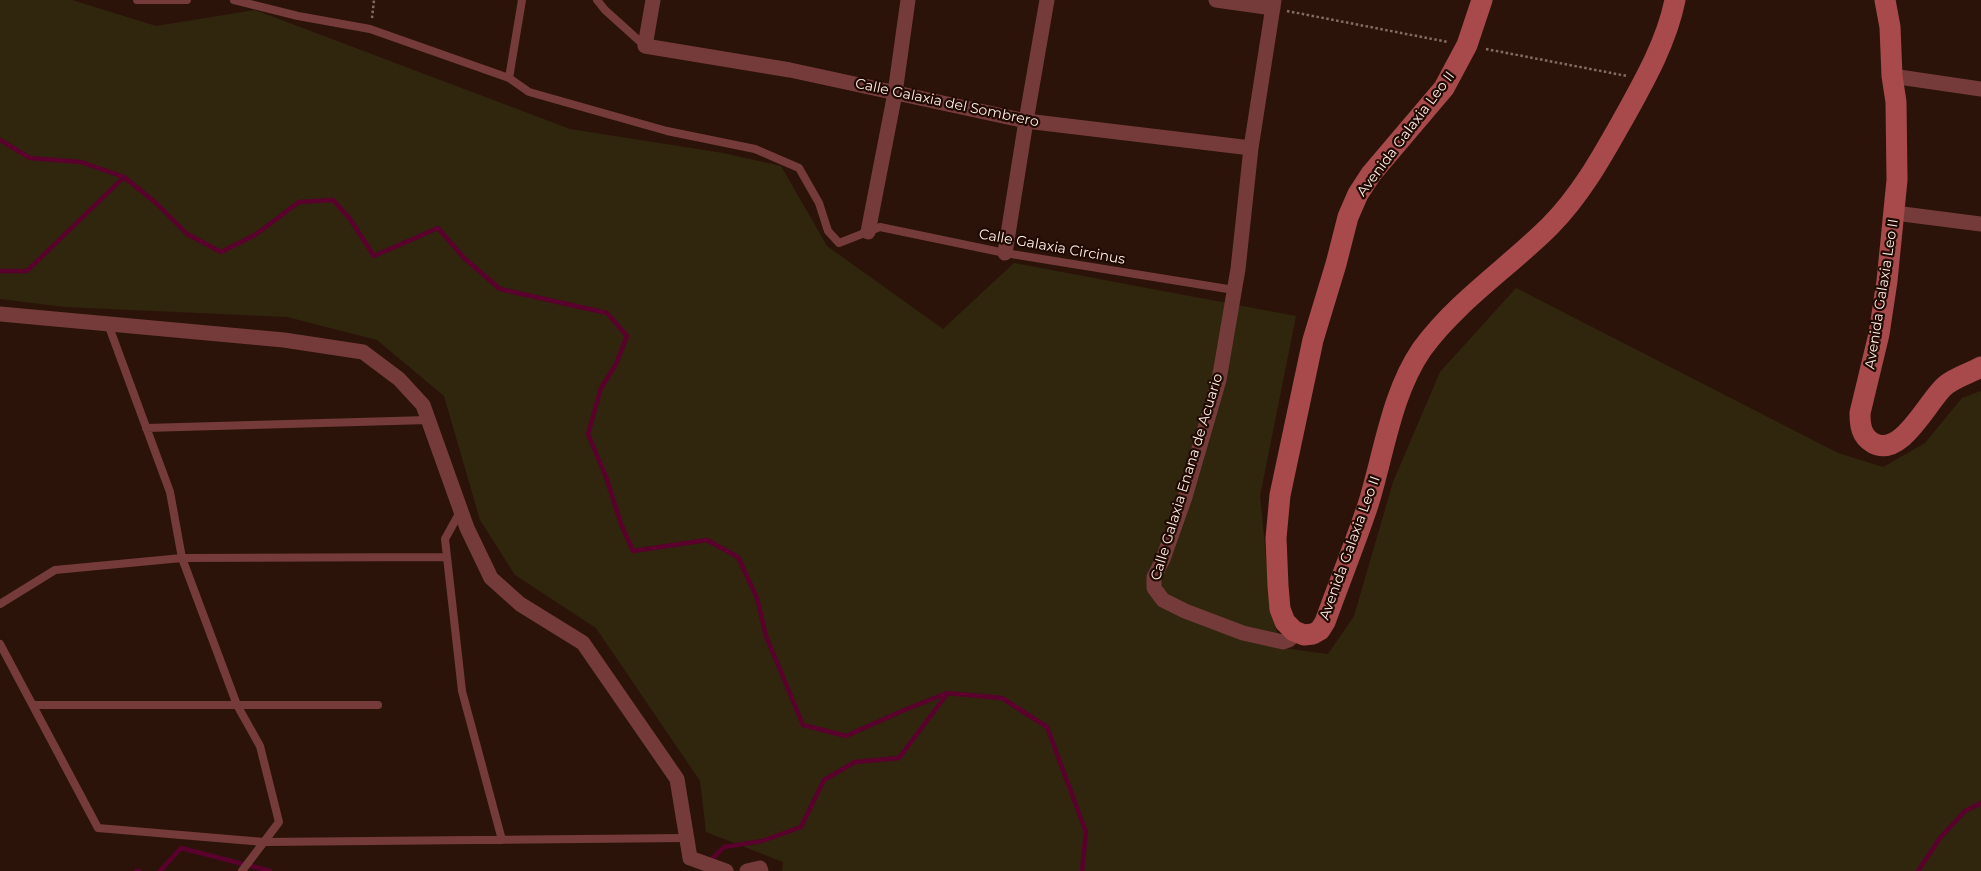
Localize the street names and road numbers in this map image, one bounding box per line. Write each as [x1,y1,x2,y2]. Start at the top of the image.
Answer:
street label: Avenida Galaxia Leo II [1354,68,1458,200]
street label: Calle Galaxia del Sombrero [854,75,1040,131]
street label: Avenida Galaxia Leo II [1862,218,1902,370]
street label: Calle Galaxia Circinus [977,226,1127,268]
street label: Calle Galaxia Enana de Acuario [1147,371,1227,583]
street label: Avenida Galaxia Leo II [1316,474,1384,622]

